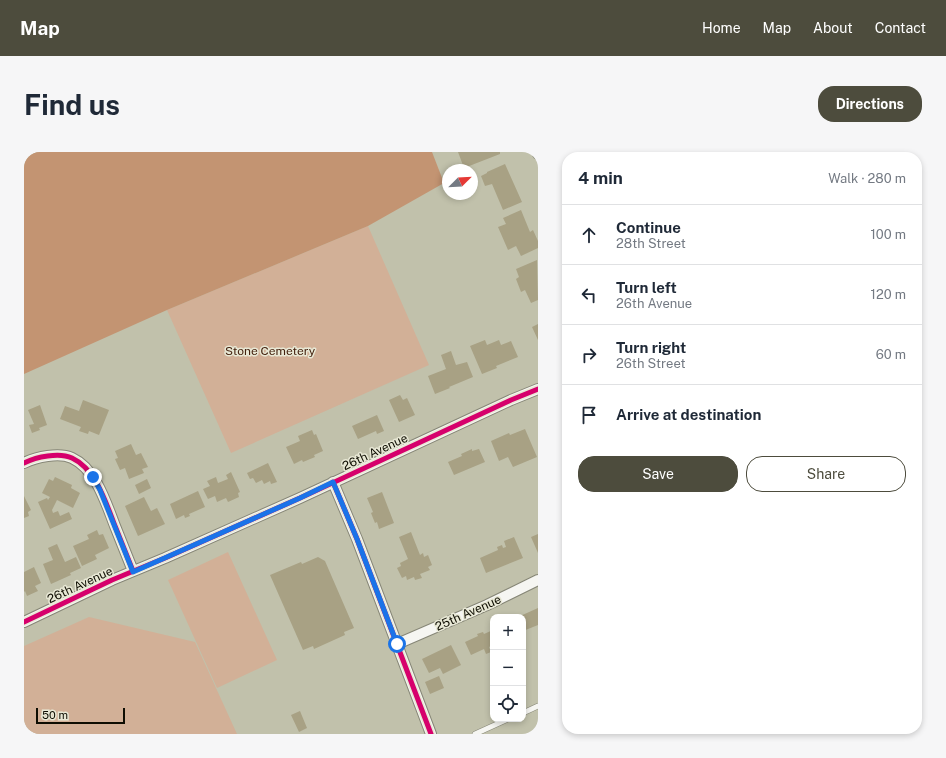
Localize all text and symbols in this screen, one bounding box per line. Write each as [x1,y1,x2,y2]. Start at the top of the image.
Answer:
text: Map [20,17,60,39]
text: Home [702,20,741,36]
text: Map [763,20,791,36]
text: About [813,20,853,36]
text: Contact [875,20,926,36]
button: Directions [818,86,922,122]
text: Find us [24,88,120,121]
north arrow [442,164,478,200]
text: 4 min [578,168,623,188]
text: Walk · 280 m [828,171,906,186]
text: Continue [616,219,681,236]
icon: ahead [578,224,600,246]
text: 100 m [870,227,906,242]
text: 28th Street [616,236,686,251]
text: Turn left [616,279,677,296]
icon: left [578,284,600,306]
text: 120 m [871,287,906,302]
text: 26th Avenue [616,296,692,311]
text: Turn right [616,339,686,356]
park label: Stone Cemetery [225,344,316,358]
icon: right [578,344,600,366]
text: 60 m [876,347,906,362]
text: 26th Street [616,356,686,371]
icon: arrive [578,404,600,426]
text: Arrive at destination [616,406,761,423]
street label: 26th Avenue [340,431,410,473]
button: Save [578,456,738,492]
button: Share [746,456,906,492]
route end [84,468,102,486]
street label: 26th Avenue [45,564,115,606]
street label: 25th Avenue [433,592,503,634]
map controls [490,614,526,722]
button: + [490,614,526,650]
route start [388,635,406,653]
button: − [490,650,526,686]
button: locate [490,686,526,722]
scale bar [36,706,125,725]
text: 50 m [42,709,68,721]

